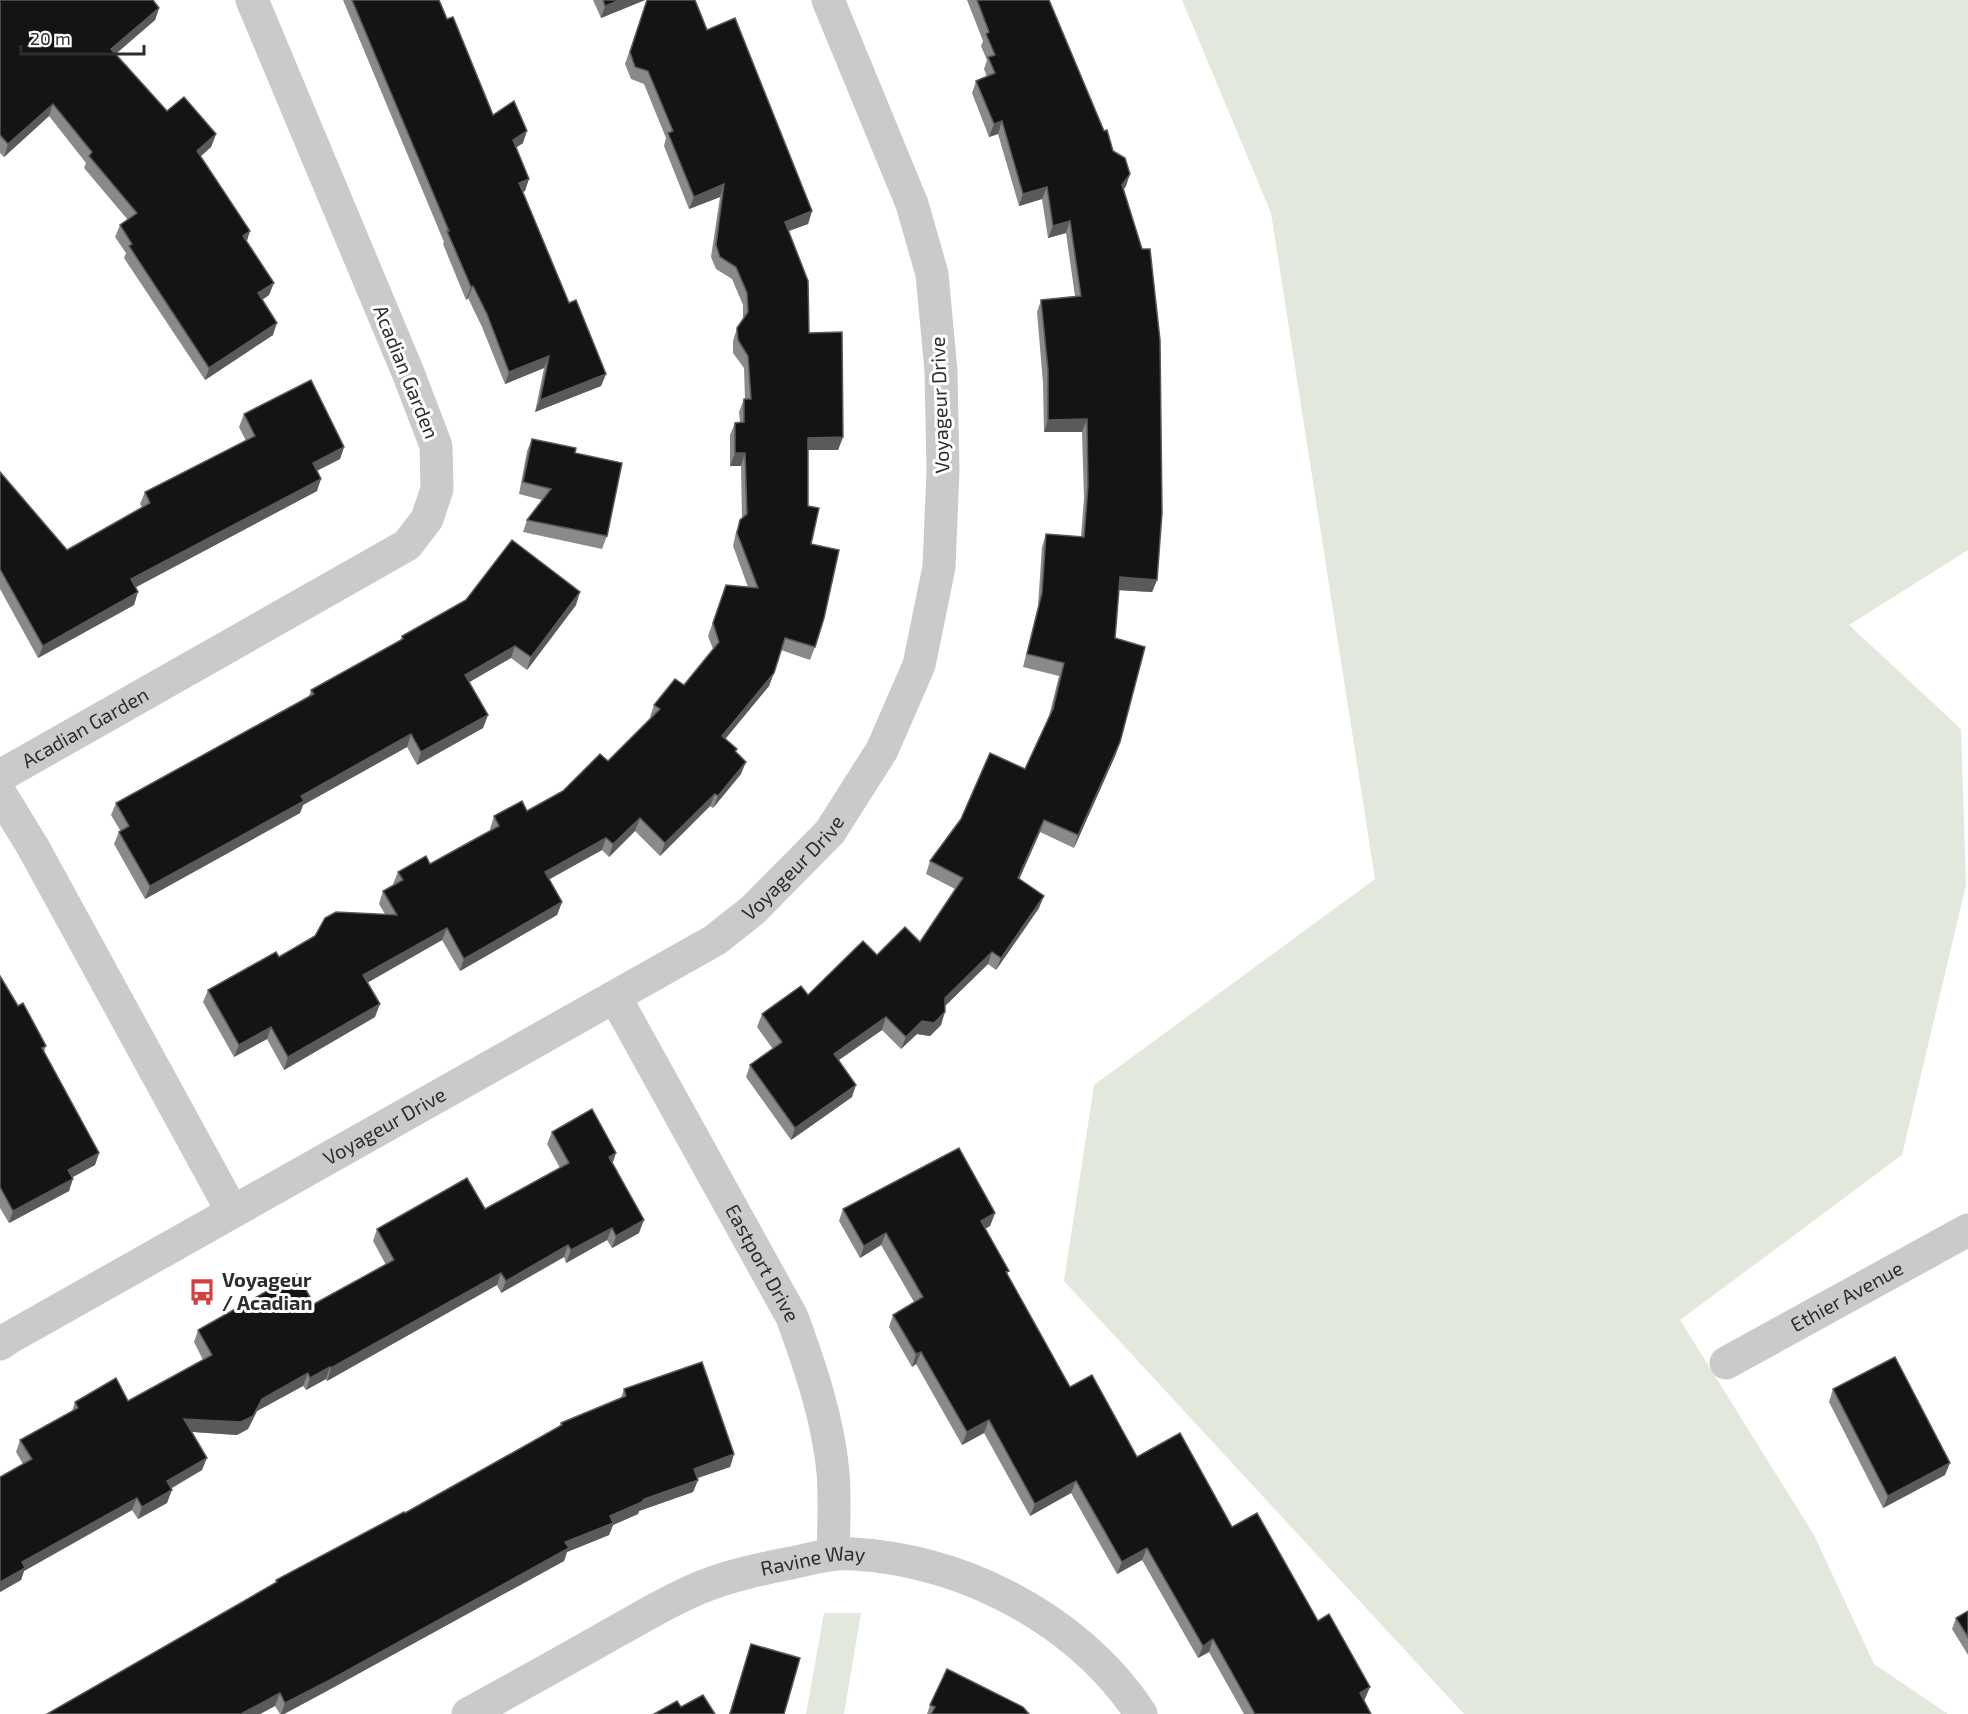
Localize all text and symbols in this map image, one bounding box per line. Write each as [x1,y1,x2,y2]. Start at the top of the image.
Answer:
scale bar [21,18,144,56]
text: 20 m [30,27,71,49]
street label: Acadian Garden [369,301,445,442]
street label: Voyageur Drive [925,336,953,474]
street label: Acadian Garden [17,681,152,772]
street label: Voyageur Drive [737,811,849,925]
street label: Voyageur Drive [319,1081,450,1169]
street label: Eastport Drive [721,1200,805,1325]
street label: Ethier Avenue [1786,1255,1907,1336]
place label: Voyageur / Acadian [222,1267,312,1314]
bus stop icon: Voyageur / Acadian [187,1277,217,1307]
street label: Ravine Way [758,1540,867,1580]

